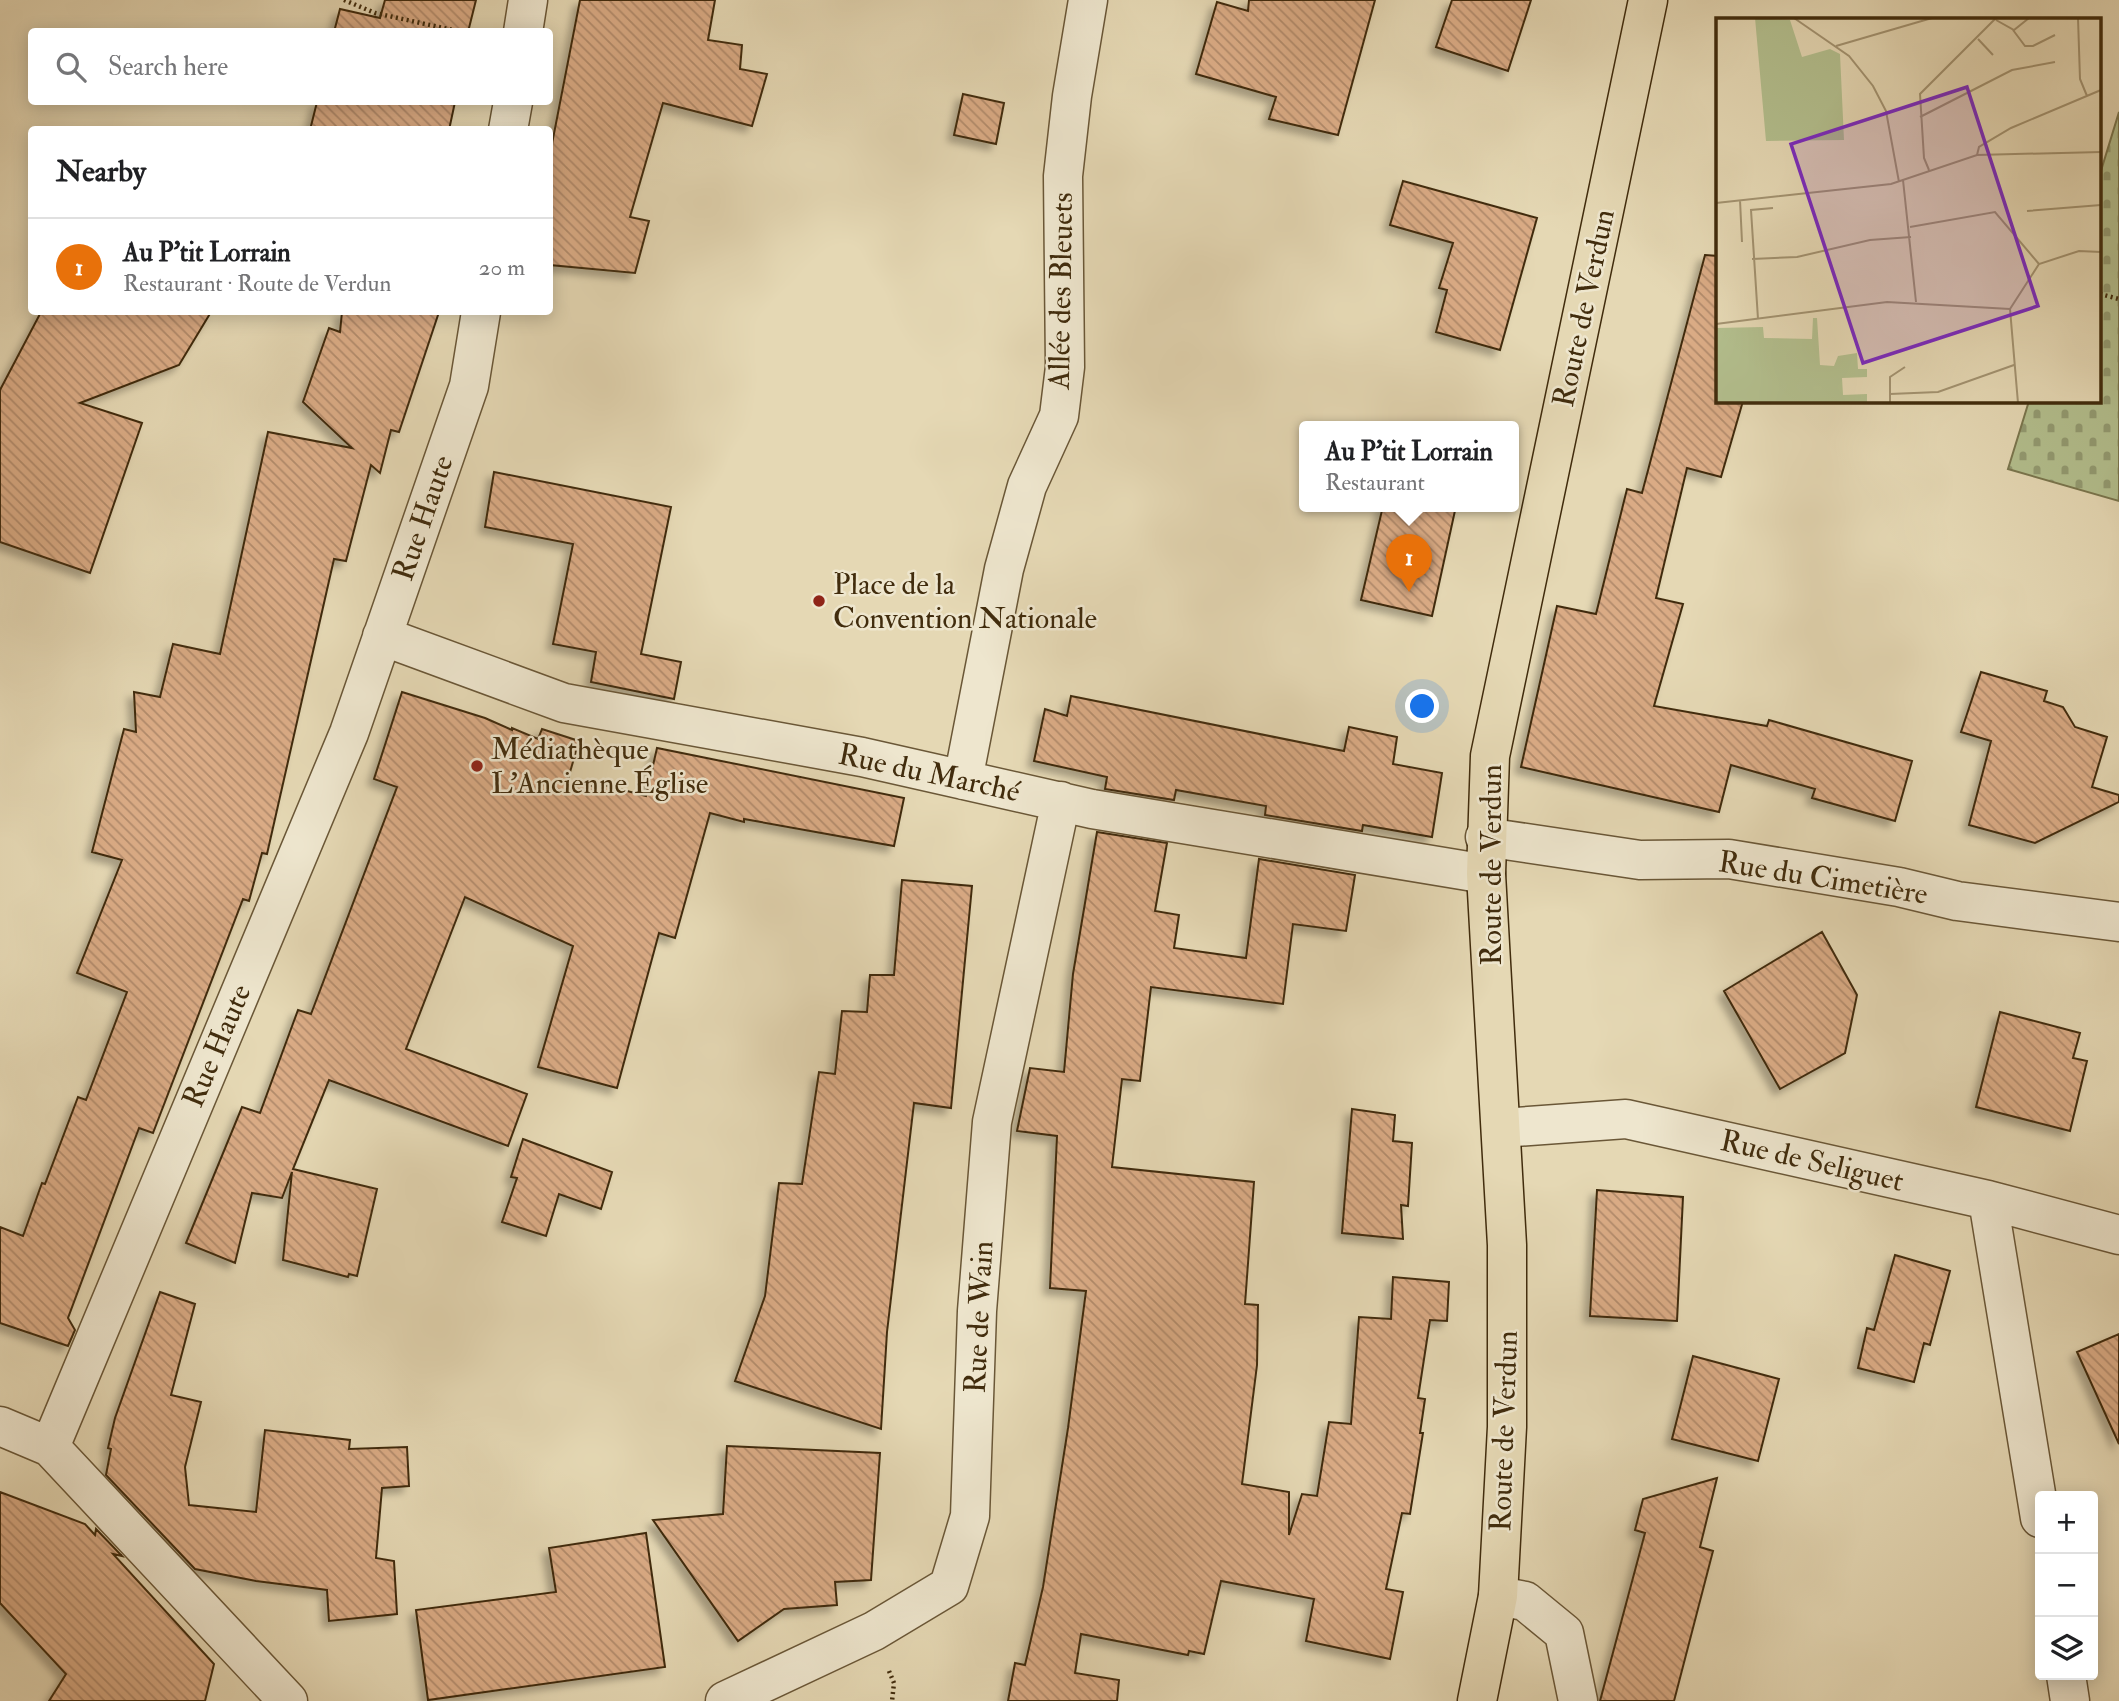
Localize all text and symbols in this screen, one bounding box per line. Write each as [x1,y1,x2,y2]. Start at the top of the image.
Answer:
inset map [1716,18,2102,402]
search box [28,28,553,105]
icon: search [52,48,90,86]
text: Search here [108,51,228,83]
text: Nearby [56,153,146,190]
street label: Allée des Bleuets [1041,192,1081,391]
street label: Route de Verdun [1545,206,1623,410]
text: Au P'tit Lorrain [123,237,291,269]
text: 1 [75,253,83,282]
text: 20 m [479,253,525,282]
text: Restaurant · Route de Verdun [123,269,391,298]
popup [1299,421,1519,512]
text: Au P'tit Lorrain [1325,436,1493,468]
street label: Rue Haute [384,450,462,586]
text: Restaurant [1325,468,1425,497]
pin: 1 [1386,534,1432,592]
place label: Place de la Convention Nationale [833,566,1097,637]
marker: Place de la Convention Nationale [811,593,827,609]
your location [1405,689,1439,723]
place label: Médiathèque L'Ancienne Église [491,731,708,802]
street label: Rue du Marché [835,736,1024,810]
marker: Médiathèque L'Ancienne Église [469,758,485,774]
street label: Route de Verdun [1473,764,1510,966]
street label: Rue du Cimetière [1716,843,1930,913]
street label: Rue Haute [175,979,259,1113]
street label: Rue de Seliguet [1717,1122,1907,1200]
street label: Rue de Wain [957,1240,1001,1394]
street label: Route de Verdun [1482,1330,1526,1532]
map controls [2035,1491,2098,1680]
button: + [2035,1491,2098,1554]
button: − [2035,1554,2098,1617]
button: layers [2035,1617,2098,1680]

